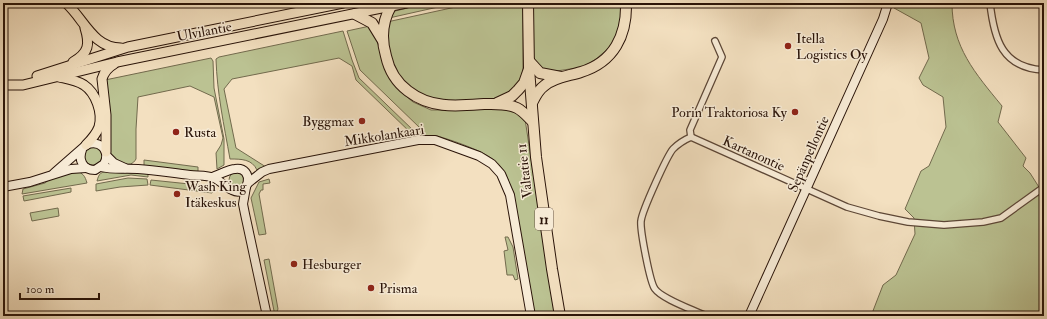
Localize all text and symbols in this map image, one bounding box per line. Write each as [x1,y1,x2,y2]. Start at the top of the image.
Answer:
street label: Ulvilantie [175,18,233,45]
place label: Itella Logistics Oy [796,30,868,64]
marker: Itella Logistics Oy [783,41,793,51]
place label: Porin Traktoriosa Ky [671,104,788,122]
marker: Porin Traktoriosa Ky [790,107,800,117]
place label: Byggmax [302,113,355,131]
street label: Sepänpellontie [784,113,834,195]
marker: Byggmax [357,116,367,126]
street label: Mikkolankaari [343,121,425,150]
place label: Rusta [184,124,216,141]
marker: Rusta [171,127,181,137]
street label: Kartanontie [720,132,788,175]
street label: Valtatie 11 [513,142,536,199]
place label: Wash King Itäkeskus [184,178,248,211]
marker: Wash King Itäkeskus [172,189,182,199]
road number: 11 [535,208,553,230]
place label: Hesburger [302,256,362,273]
marker: Hesburger [289,259,299,269]
scale bar [20,275,99,301]
place label: Prisma [379,280,418,297]
text: 100 m [26,282,55,297]
marker: Prisma [366,283,376,293]

